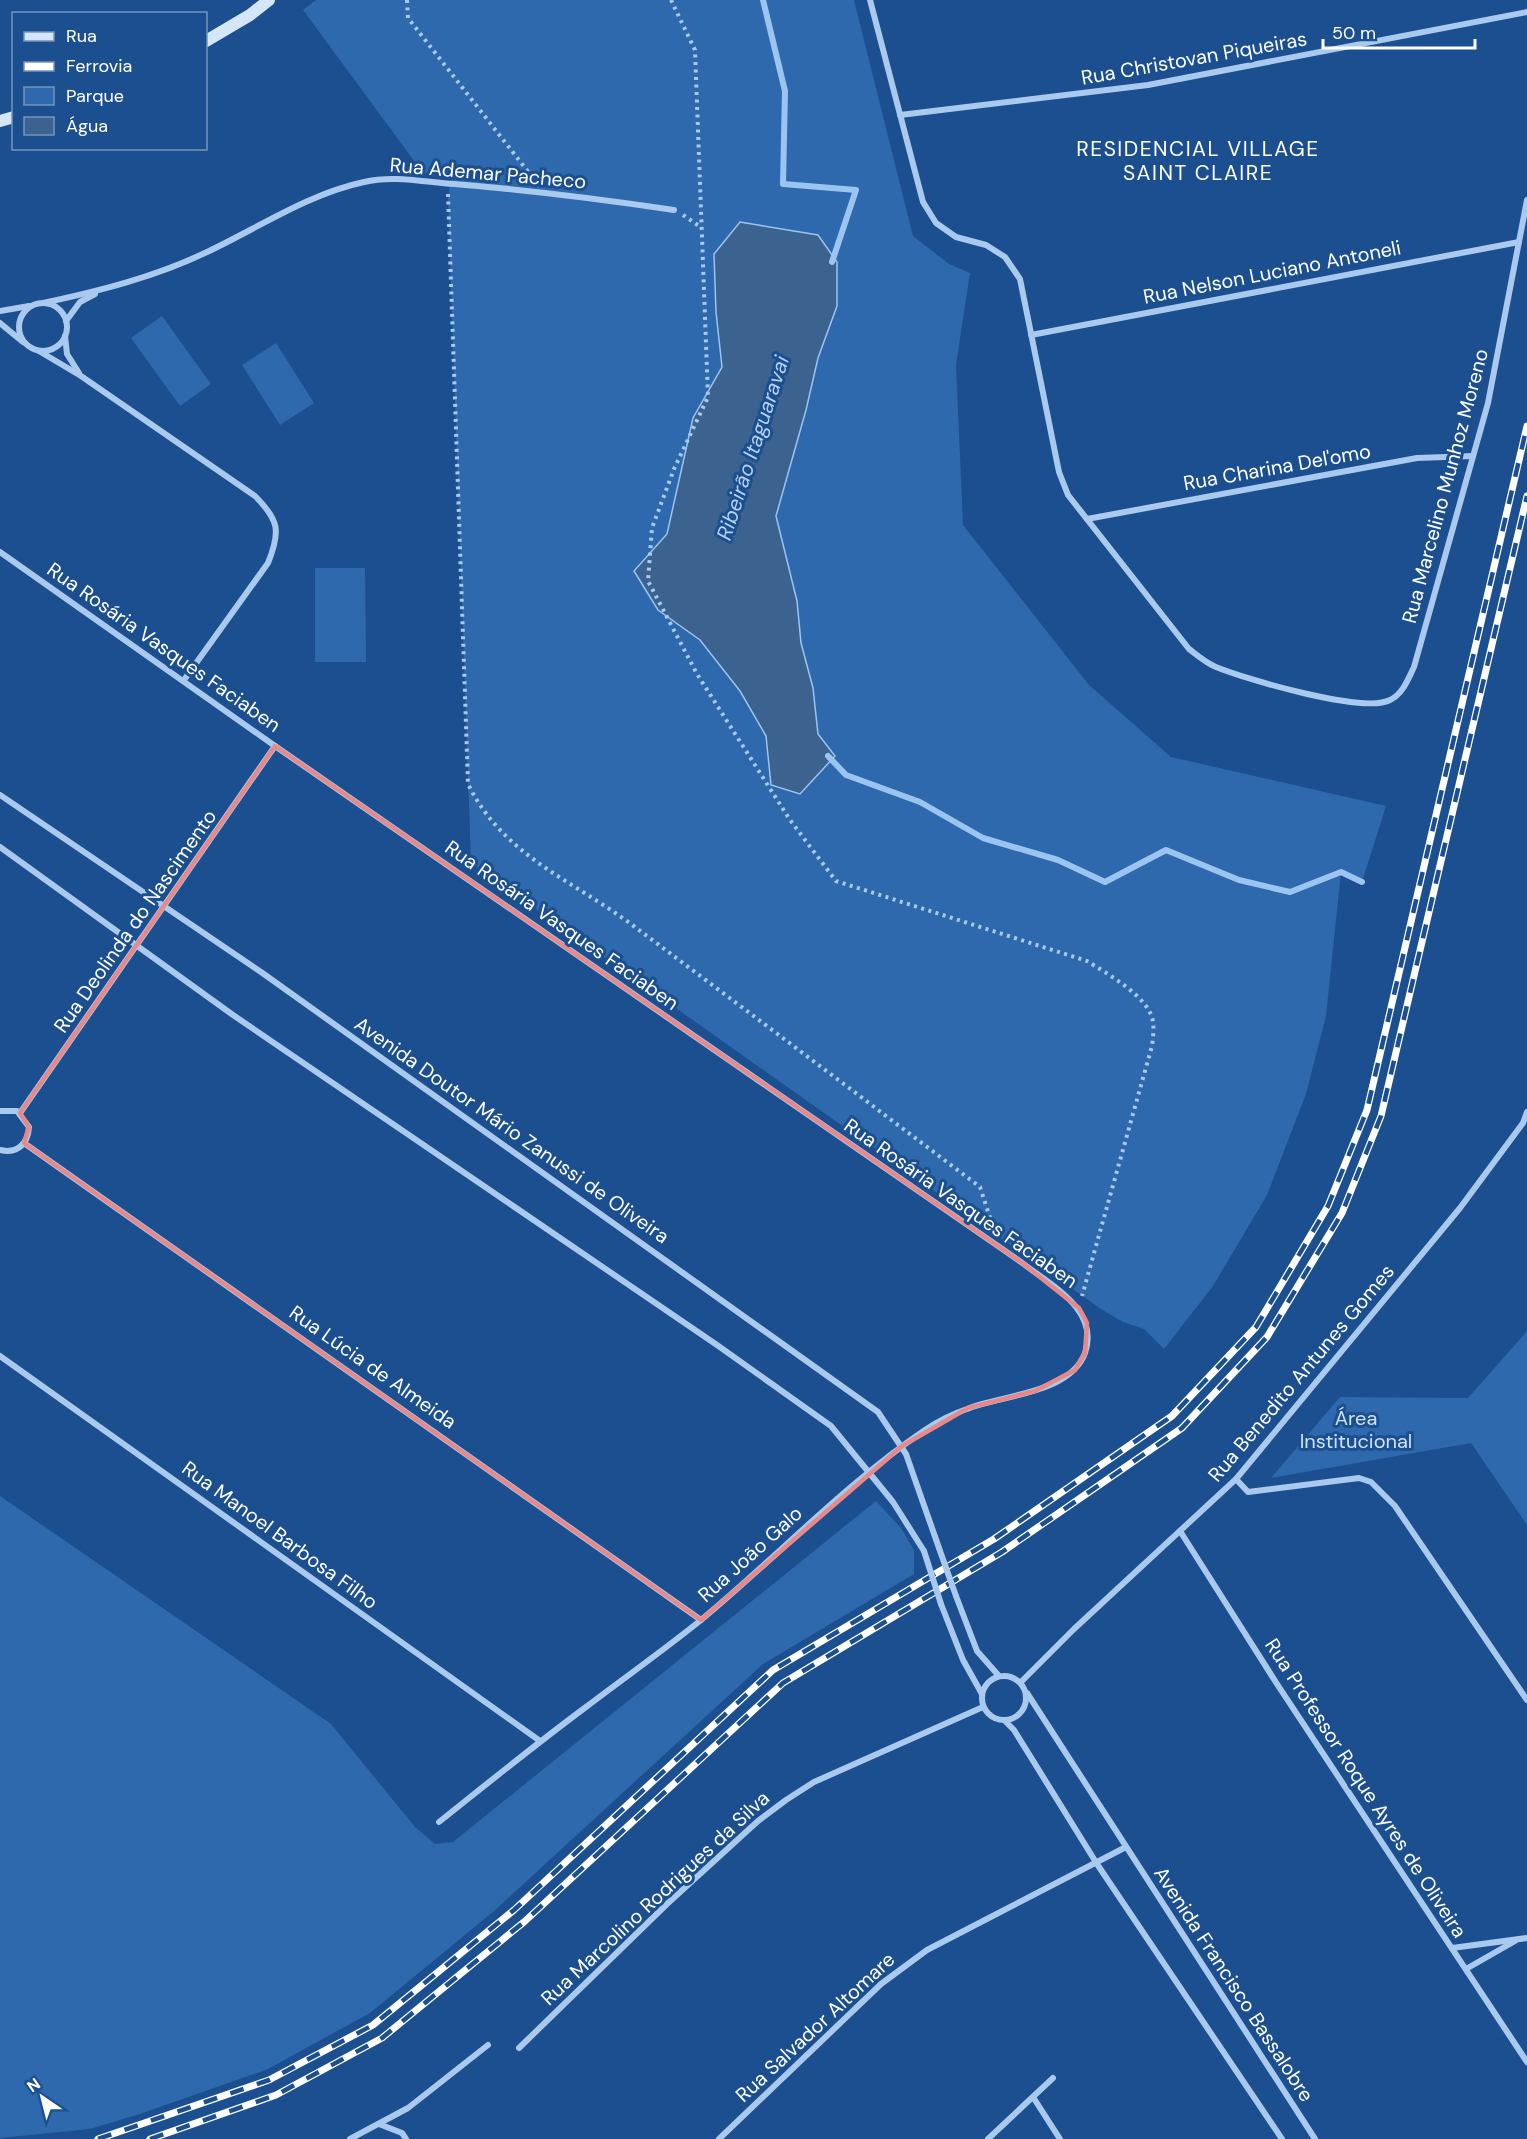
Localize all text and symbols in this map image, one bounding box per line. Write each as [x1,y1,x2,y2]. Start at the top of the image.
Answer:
legend [12,12,207,150]
scale bar [1323,12,1474,50]
text: 50 m [1332,21,1376,45]
text: Rua [66,24,97,48]
street label: Rua Christovan Piqueiras [1079,25,1309,91]
text: Ferrovia [66,54,132,78]
text: Parque [66,84,124,108]
text: Água [66,114,108,138]
district label: RESIDENCIAL VILLAGE SAINT CLAIRE [1076,135,1320,187]
street label: Rua Ademar Pacheco [389,151,587,195]
street label: Rua Nelson Luciano Antoneli [1141,234,1403,310]
street label: Rua Marcelino Munhoz Moreno [1396,346,1494,626]
water label: Ribeirão Itaguaravai [710,351,796,544]
street label: Rua Charina Del'omo [1181,438,1373,496]
street label: Rua Rosária Vasques Faciaben [42,556,286,738]
street label: Rua Deolinda do Nascimento [48,804,222,1038]
street label: Rua Rosária Vasques Faciaben [440,834,684,1016]
street label: Avenida Doutor Mário Zanussi de Oliveira [350,1011,674,1249]
street label: Rua Rosária Vasques Faciaben [839,1112,1083,1294]
street label: Rua Benedito Antunes Gomes [1202,1259,1400,1487]
street label: Rua Lúcia de Almeida [284,1299,462,1435]
park label: Área Institucional [1300,1405,1412,1454]
street label: Rua Manoel Barbosa Filho [177,1455,383,1615]
street label: Rua João Galo [692,1500,808,1608]
street label: Rua Professor Roque Ayres de Oliveira [1259,1633,1473,1943]
street label: Rua Marcolino Rodrigues da Silva [535,1785,775,2011]
street label: Avenida Francisco Bassalobre [1148,1862,1320,2106]
street label: Rua Salvador Altomare [730,1946,900,2108]
north arrow [12,2067,72,2127]
text: N [23,2073,44,2097]

